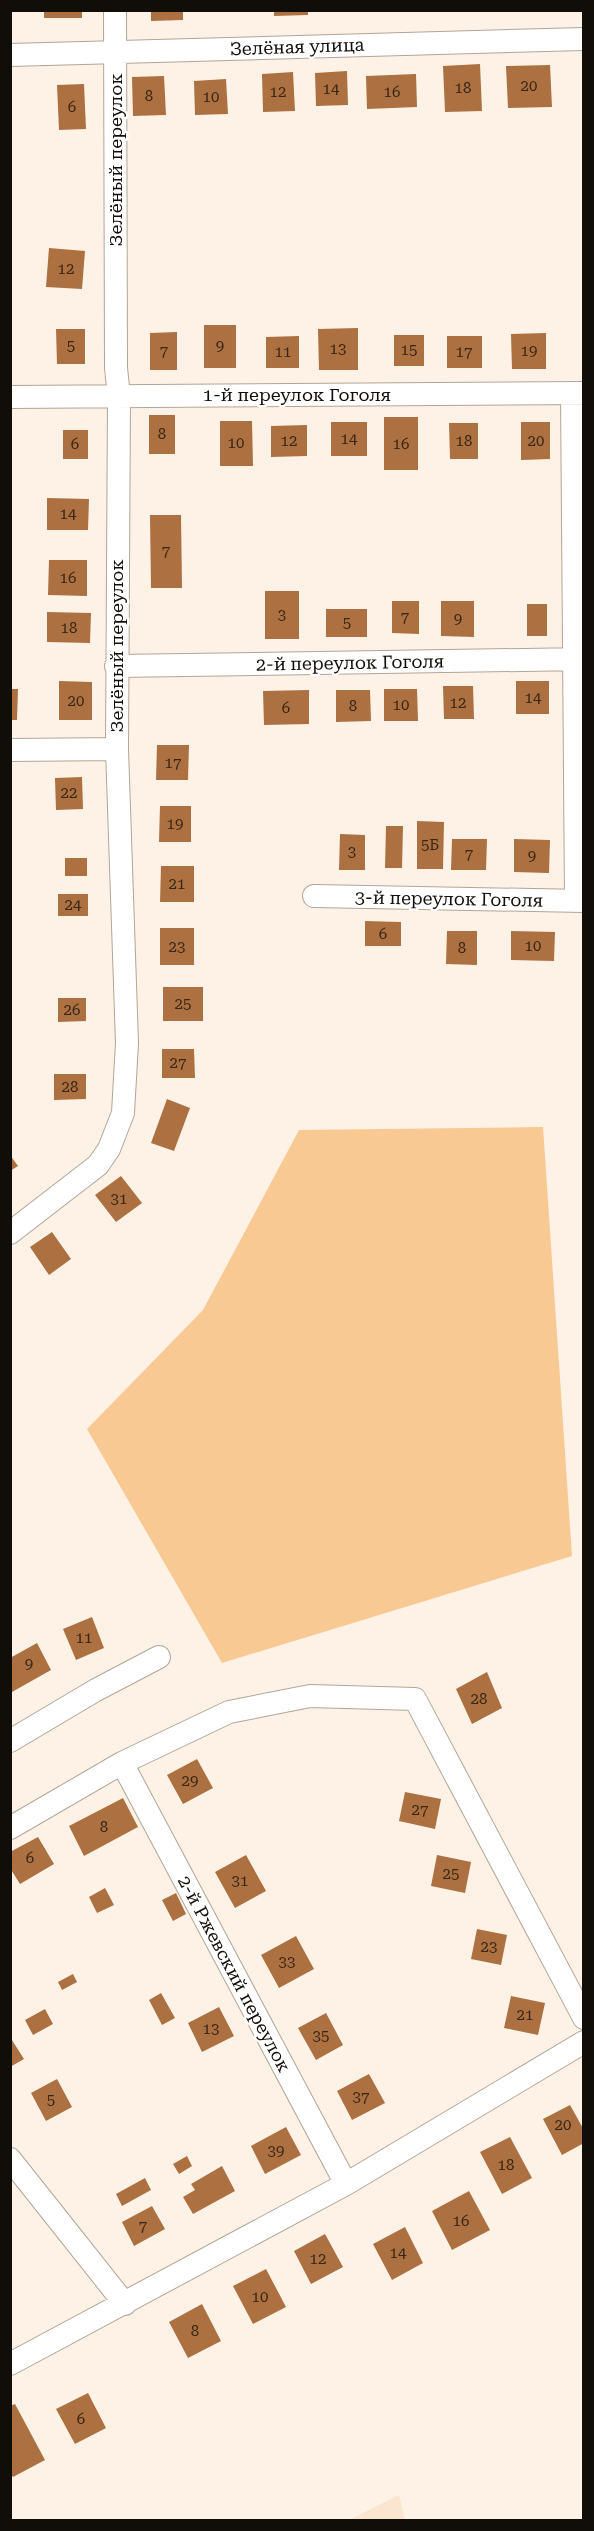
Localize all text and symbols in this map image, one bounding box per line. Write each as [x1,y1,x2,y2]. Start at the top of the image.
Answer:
street label: Зелёная улица [229,34,365,59]
street label: Зелёный переулок [105,73,126,247]
house number: 20 [521,77,537,95]
house number: 18 [455,79,471,97]
house number: 14 [323,80,340,98]
house number: 12 [270,83,286,101]
house number: 16 [384,83,400,101]
house number: 8 [145,87,153,105]
house number: 10 [203,88,219,106]
house number: 6 [68,98,76,116]
house number: 12 [58,260,74,278]
house number: 5 [67,337,75,355]
house number: 9 [216,337,224,355]
house number: 13 [330,340,346,358]
house number: 15 [401,341,417,359]
house number: 7 [160,342,168,360]
house number: 19 [521,342,537,360]
house number: 11 [275,343,291,361]
house number: 17 [456,343,472,361]
street label: 1-й переулок Гоголя [203,384,391,405]
house number: 8 [158,425,166,443]
house number: 14 [341,430,358,448]
house number: 12 [281,432,297,450]
house number: 18 [456,432,472,450]
house number: 20 [528,432,544,450]
house number: 10 [228,434,244,452]
house number: 6 [71,435,79,453]
house number: 16 [393,435,409,453]
house number: 14 [60,505,77,523]
house number: 7 [162,542,170,560]
street label: Зелёный переулок [106,559,127,733]
house number: 16 [60,569,76,587]
house number: 3 [278,606,286,624]
house number: 7 [401,608,409,626]
house number: 9 [454,610,462,628]
house number: 5 [343,614,351,632]
house number: 18 [61,619,77,637]
street label: 2-й переулок Гоголя [256,650,444,675]
house number: 14 [525,689,542,707]
house number: 20 [68,692,84,710]
house number: 12 [450,694,466,712]
house number: 10 [393,696,409,714]
house number: 8 [349,697,357,715]
house number: 6 [282,699,290,717]
house number: 17 [165,754,181,772]
house number: 22 [61,784,77,802]
house number: 19 [167,815,183,833]
house number: 5Б [421,836,439,854]
house number: 3 [348,843,356,861]
house number: 7 [465,845,473,863]
house number: 9 [528,847,536,865]
house number: 21 [169,875,185,893]
street label: 3-й переулок Гоголя [355,886,543,911]
house number: 24 [65,896,82,914]
house number: 6 [379,925,387,943]
house number: 10 [525,937,541,955]
house number: 23 [169,938,185,956]
house number: 8 [458,939,466,957]
house number: 25 [175,995,191,1013]
house number: 26 [64,1001,80,1019]
house number: 27 [170,1054,186,1072]
house number: 28 [62,1078,78,1096]
house number: 31 [111,1190,127,1208]
house number: 11 [76,1629,92,1647]
house number: 9 [25,1655,33,1673]
house number: 28 [471,1690,487,1708]
house number: 29 [182,1772,198,1790]
house number: 27 [412,1801,428,1819]
house number: 8 [100,1818,108,1836]
house number: 6 [26,1849,34,1867]
house number: 25 [443,1865,459,1883]
street label: 2-й Ржевский переулок [174,1872,295,2076]
house number: 31 [232,1872,248,1890]
house number: 23 [481,1938,497,1956]
house number: 33 [279,1953,295,1971]
house number: 21 [517,2006,533,2024]
house number: 13 [203,2020,219,2038]
house number: 35 [313,2027,329,2045]
house number: 37 [353,2088,369,2106]
house number: 5 [47,2091,55,2109]
house number: 20 [555,2116,571,2134]
house number: 39 [268,2142,284,2160]
house number: 18 [498,2156,514,2174]
house number: 16 [453,2212,469,2230]
house number: 7 [139,2217,147,2235]
house number: 14 [390,2244,407,2262]
house number: 12 [310,2250,326,2268]
house number: 10 [252,2288,268,2306]
house number: 8 [191,2322,199,2340]
house number: 6 [77,2410,85,2428]

